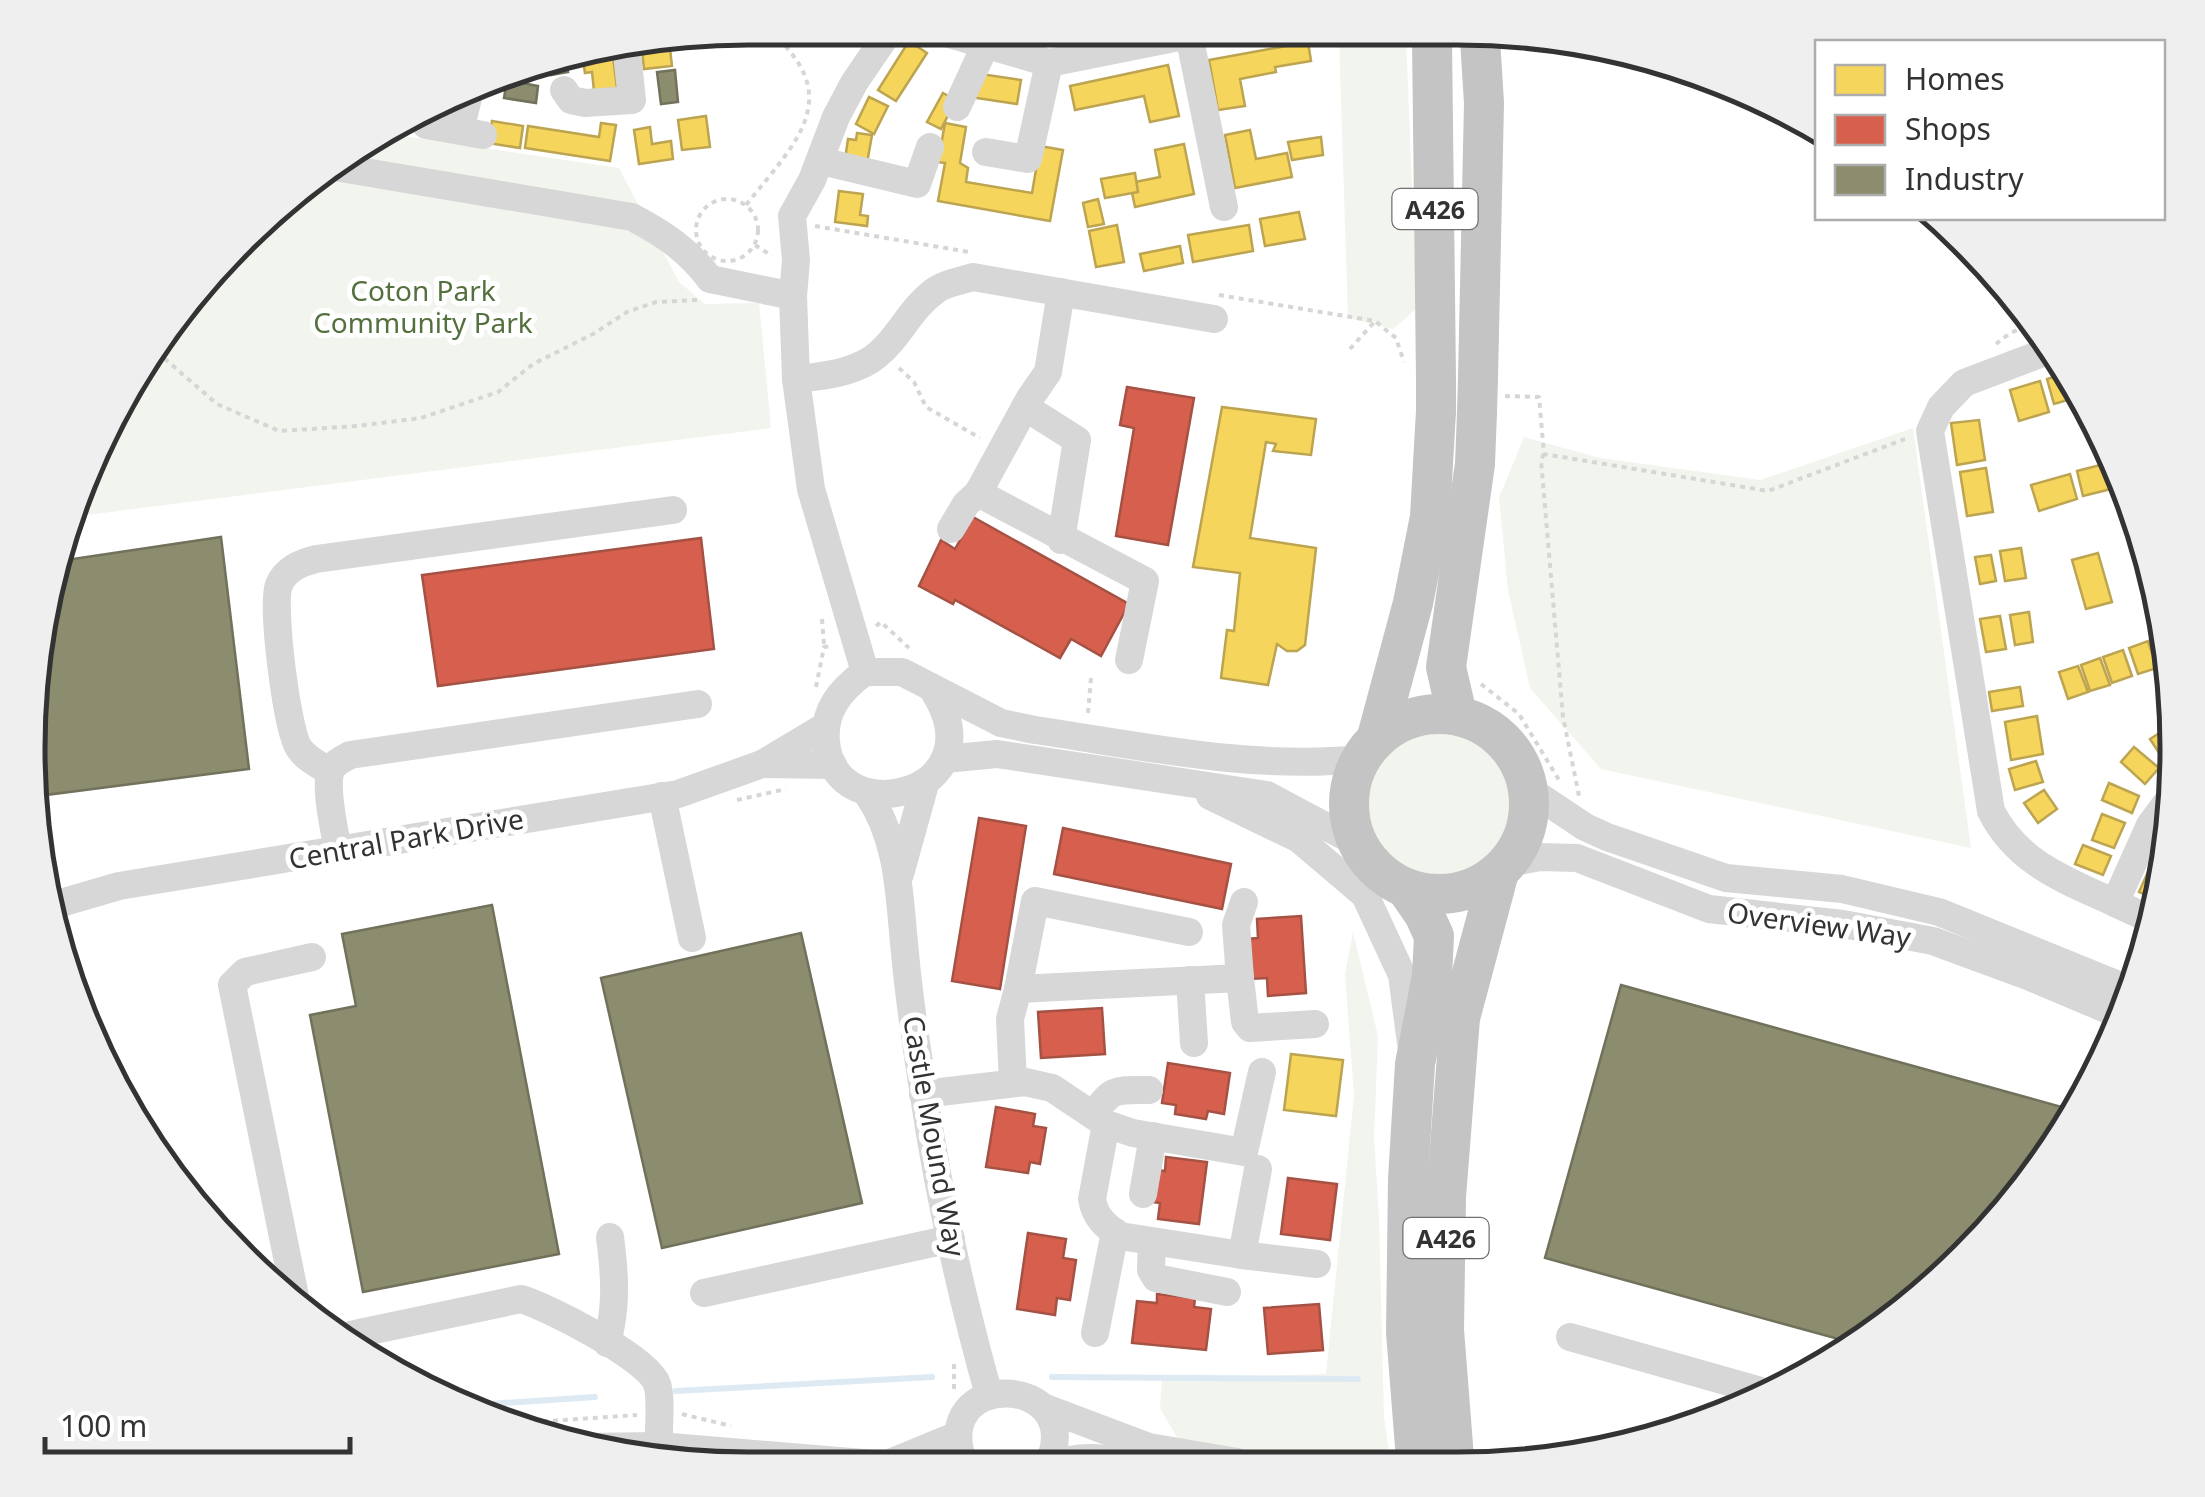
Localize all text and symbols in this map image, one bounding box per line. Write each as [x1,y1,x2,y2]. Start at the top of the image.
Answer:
legend [1815,40,2165,220]
text: Homes [1905,58,2005,99]
text: Shops [1905,108,1991,149]
text: Industry [1905,158,2024,199]
road number: A426 [1392,189,1478,229]
park label: Coton Park Community Park [313,271,533,341]
street label: Central Park Drive [286,799,526,877]
street label: Overview Way [1725,892,1914,956]
street label: Castle Mound Way [895,1012,975,1260]
road number: A426 [1404,1218,1488,1258]
scale bar [45,1392,350,1454]
text: 100 m [60,1405,147,1446]

